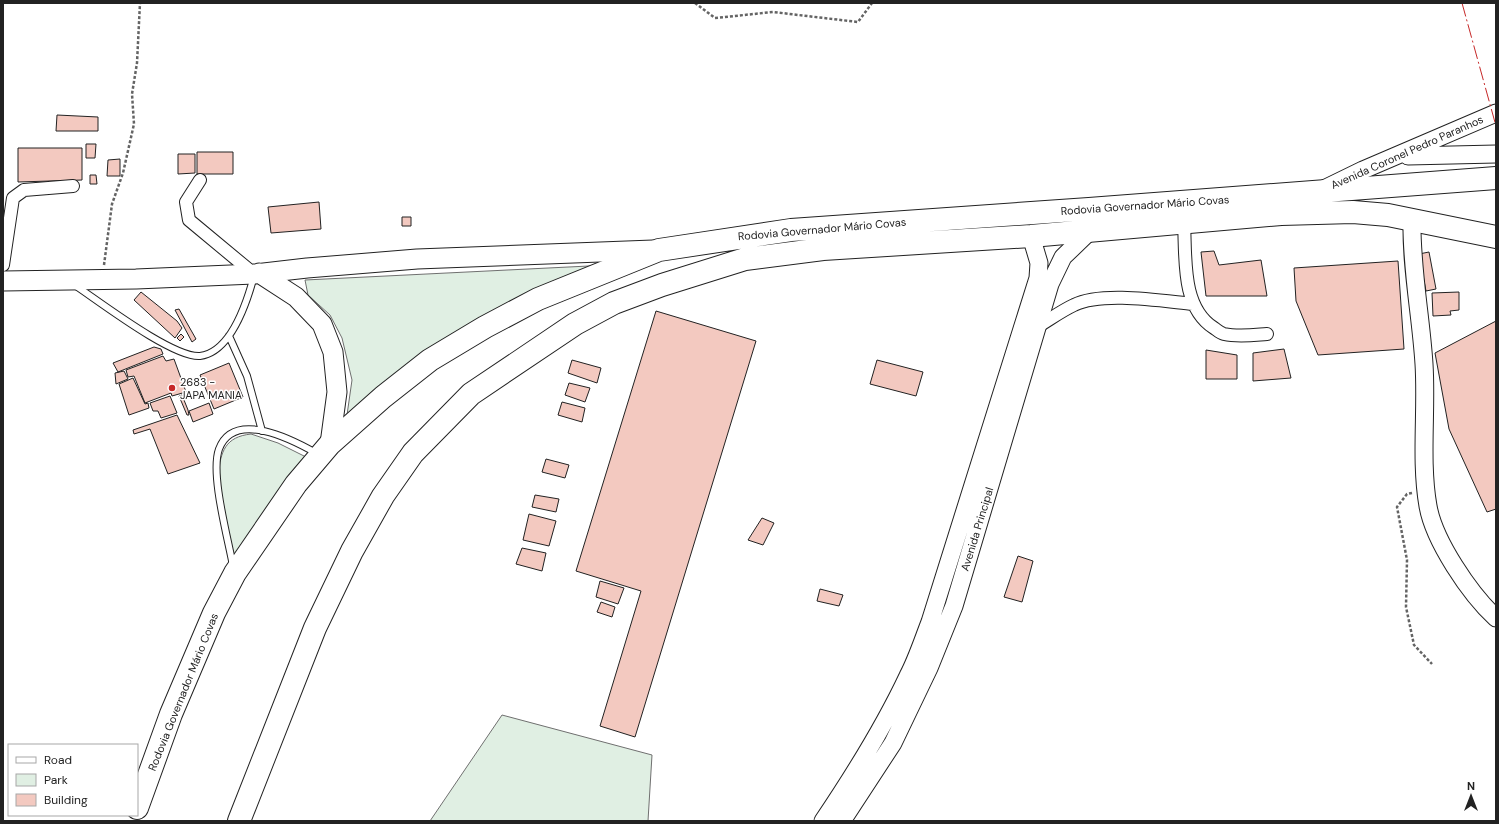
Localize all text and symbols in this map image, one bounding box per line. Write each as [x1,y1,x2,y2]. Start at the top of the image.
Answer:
street label: Avenida Coronel Pedro Paranhos [1329,112,1485,192]
street label: Rodovia Governador Mário Covas [1060,192,1230,218]
street label: Rodovia Governador Mário Covas [737,215,907,243]
place label: 2683 - JAPA MANIA [180,375,242,402]
marker: 2683 - JAPA MANIA [167,383,177,393]
street label: Avenida Principal [958,485,996,573]
street label: Rodovia Governador Mário Covas [145,611,221,773]
legend [8,744,138,816]
text: Road [44,752,72,768]
text: Park [44,772,68,788]
north arrow [1451,776,1491,816]
text: N [1467,779,1475,793]
text: Building [44,792,88,808]

